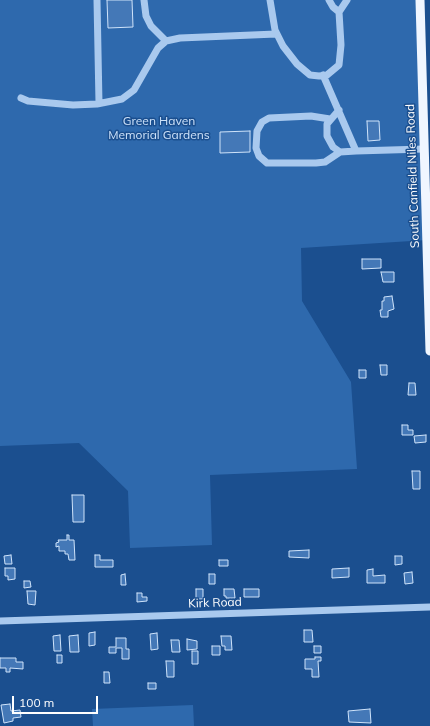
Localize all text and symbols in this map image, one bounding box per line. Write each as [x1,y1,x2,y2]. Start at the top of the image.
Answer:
street label: South Canfield Niles Road [403,104,423,248]
park label: Green Haven Memorial Gardens [108,114,210,142]
street label: Kirk Road [188,595,242,611]
scale bar [14,688,100,714]
text: 100 m [19,695,54,710]

